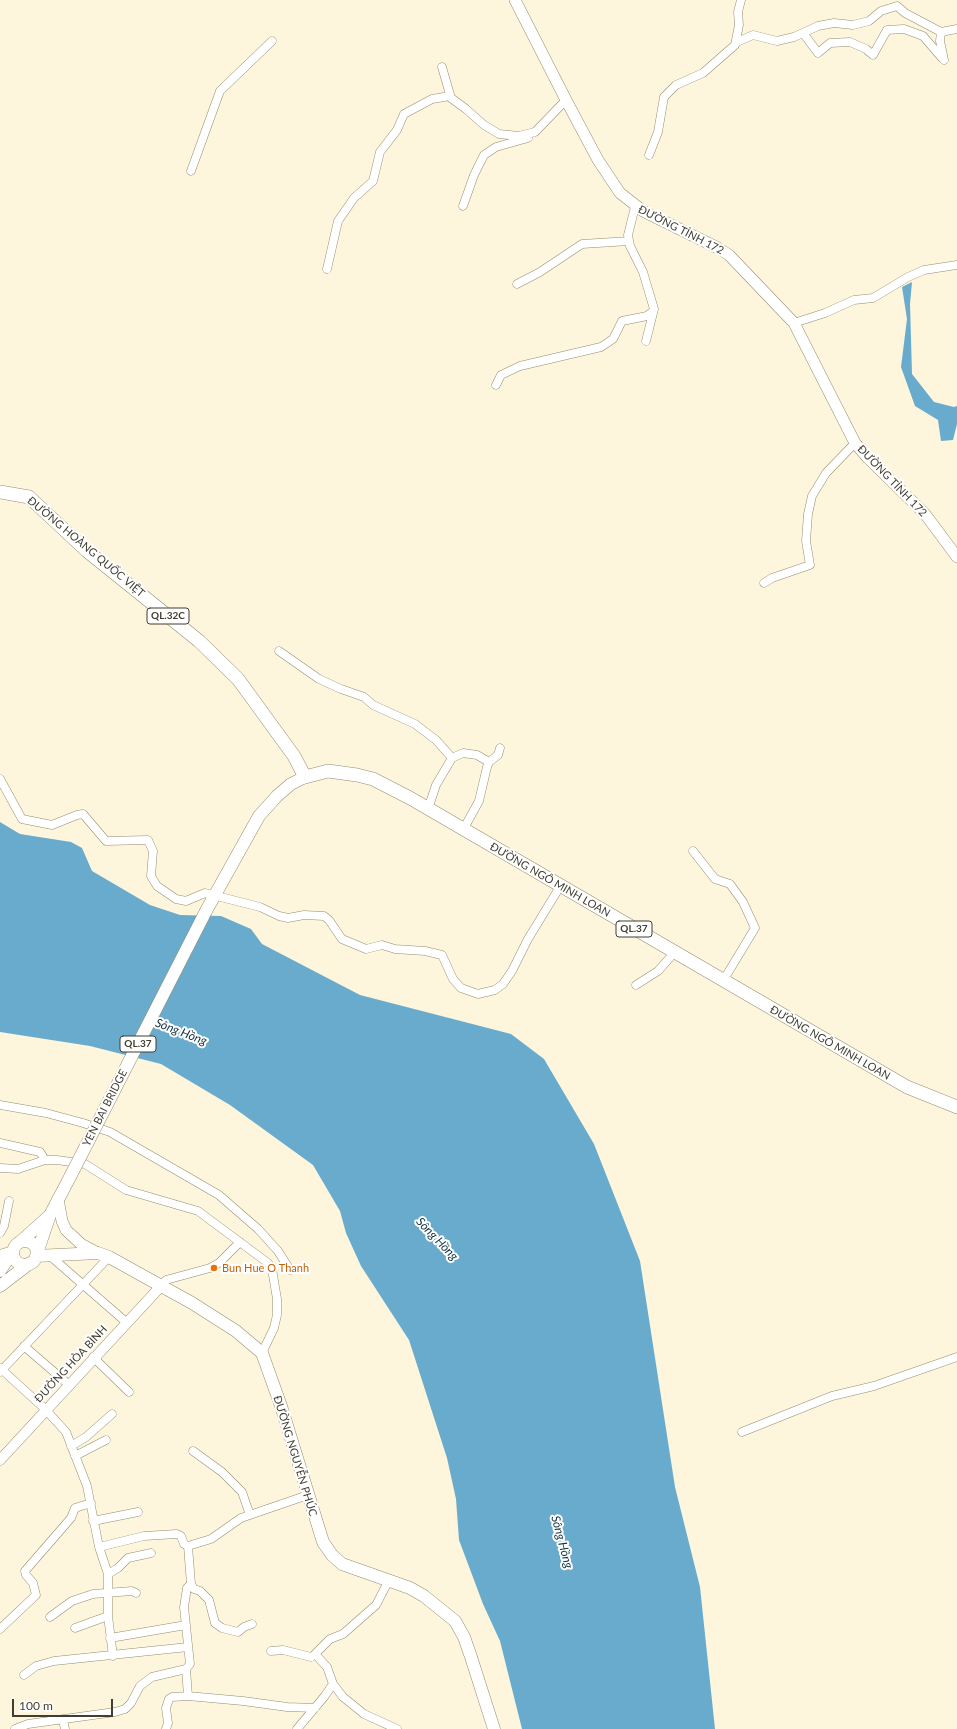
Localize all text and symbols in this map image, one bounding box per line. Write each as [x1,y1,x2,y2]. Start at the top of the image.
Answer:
street label: ĐƯỜNG TỈNH 172 [636,203,726,257]
street label: ĐƯỜNG TỈNH 172 [854,442,930,520]
street label: ĐƯỜNG HOÀNG QUỐC VIỆT [25,494,147,600]
road number: QL.32C [147,608,189,624]
street label: ĐƯỜNG NGÔ MINH LOAN [487,840,613,920]
road number: QL.37 [616,921,652,937]
street label: ĐƯỜNG NGÔ MINH LOAN [767,1003,893,1083]
water label: Sông Hồng [153,1016,209,1048]
road number: QL.37 [120,1036,156,1052]
street label: YEN BAI BRIDGE [80,1067,130,1149]
water label: Sông Hồng [413,1215,461,1263]
place label: Bun Hue O Thanh [222,1261,309,1275]
marker: Bun Hue O Thanh [209,1263,219,1273]
street label: ĐƯỜNG HÒA BÌNH [32,1323,110,1405]
street label: ĐƯỜNG NGUYỄN PHÚC [270,1394,320,1518]
water label: Sông Hồng [548,1514,576,1570]
scale bar [14,1691,115,1717]
text: 100 m [19,1698,53,1713]

